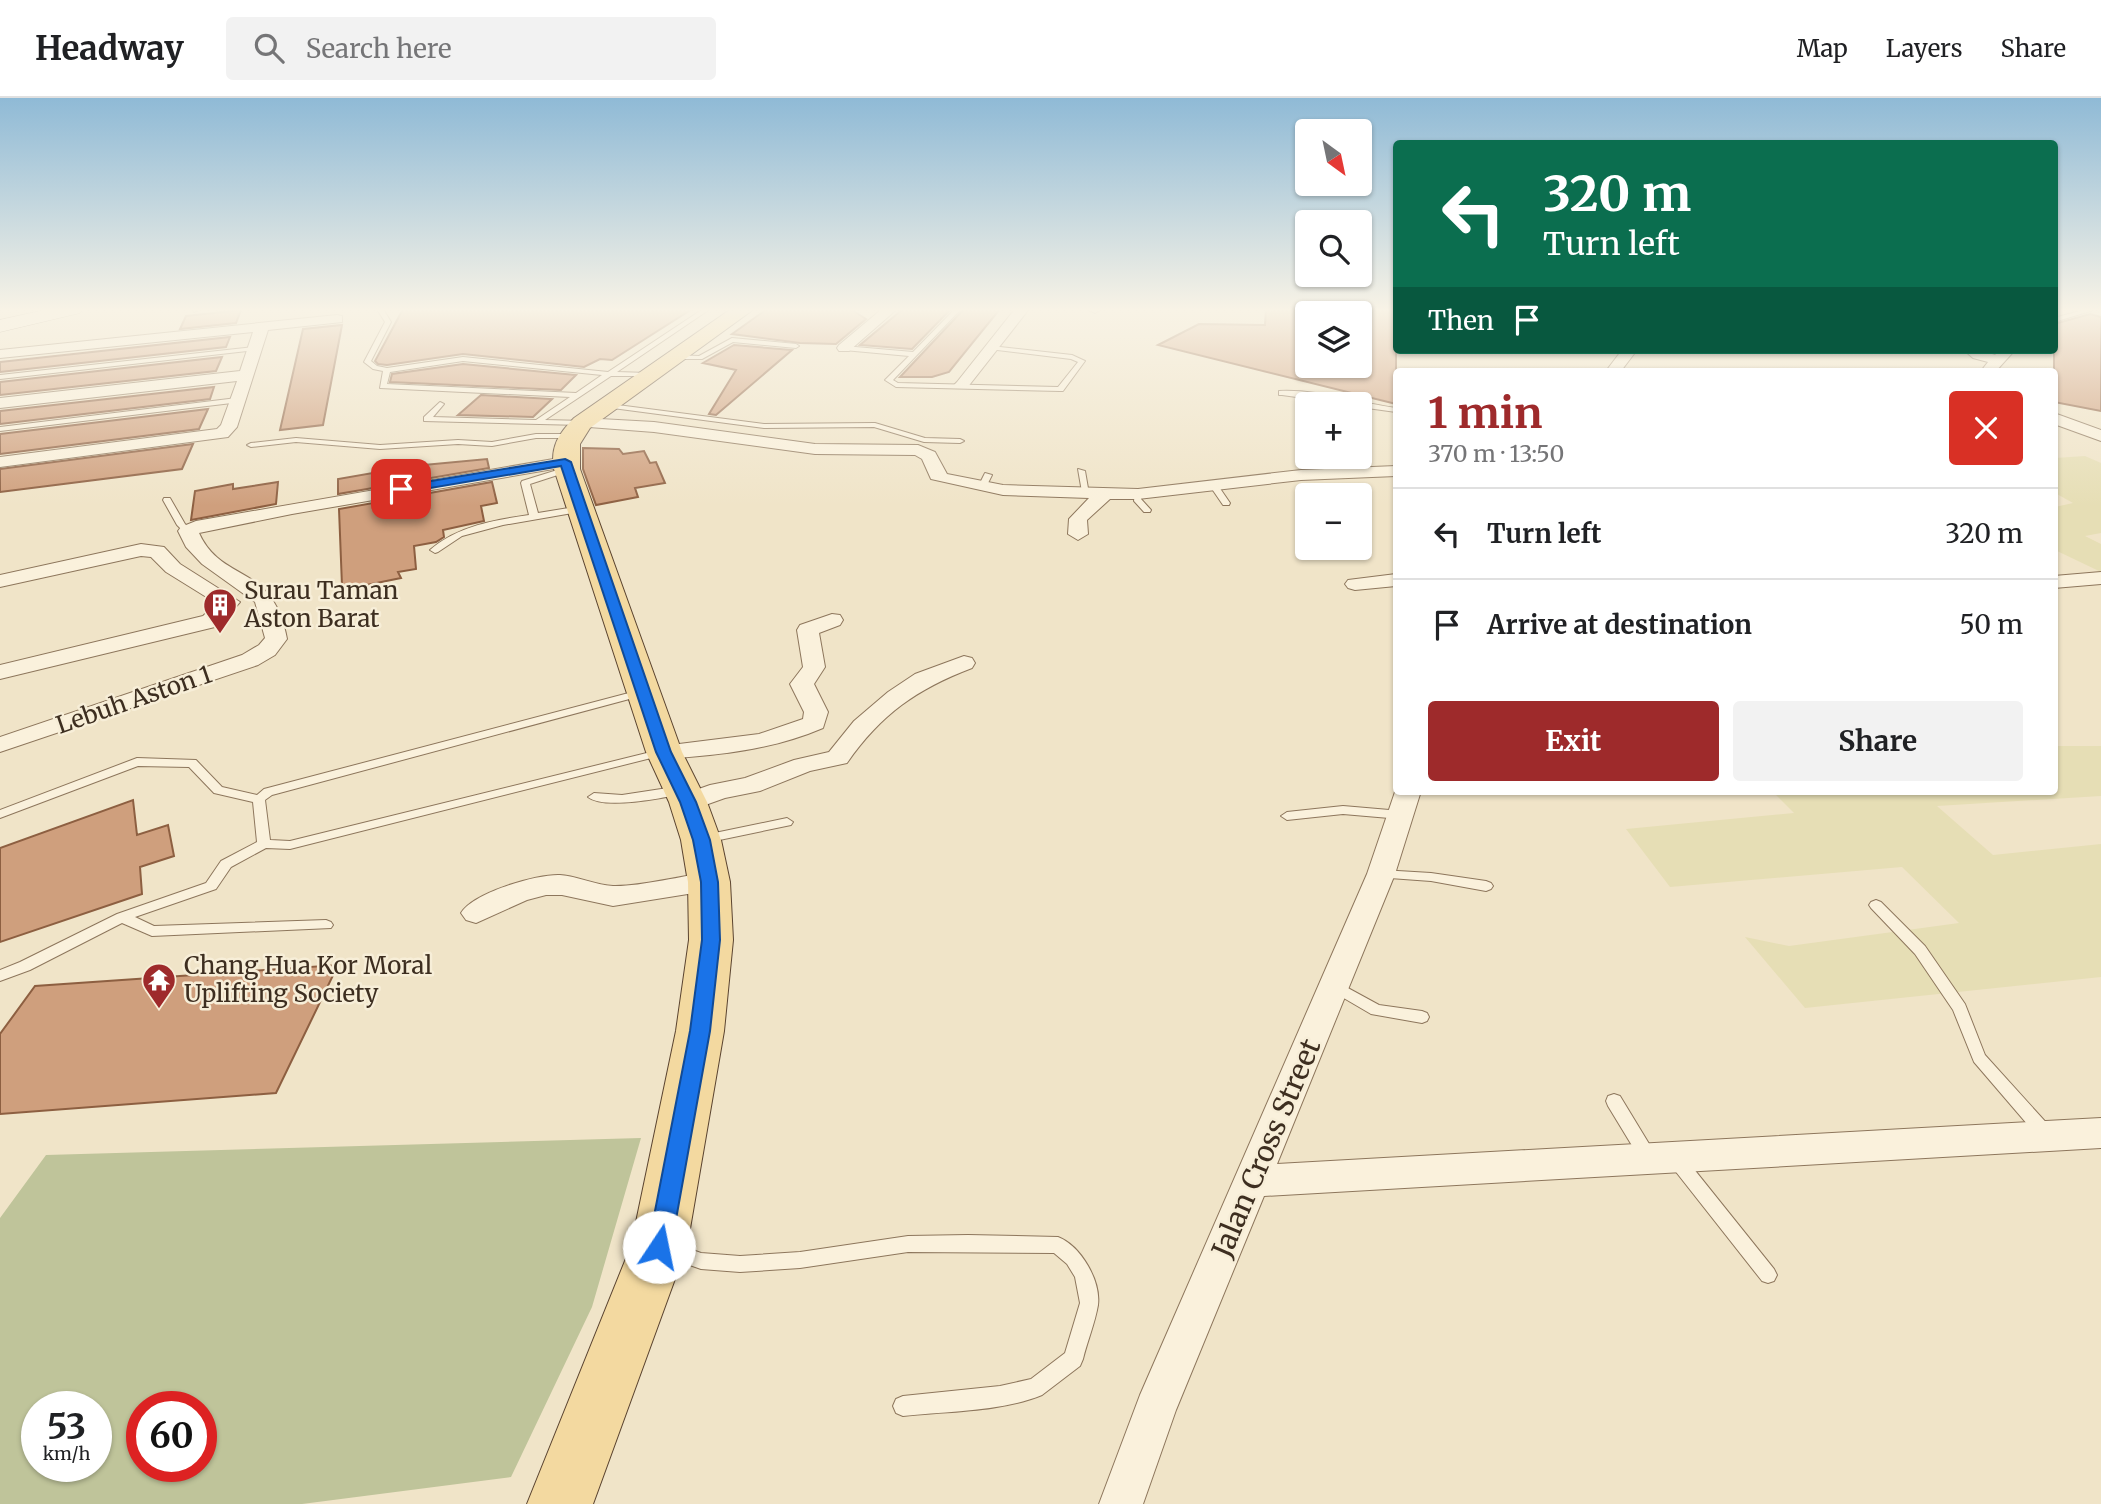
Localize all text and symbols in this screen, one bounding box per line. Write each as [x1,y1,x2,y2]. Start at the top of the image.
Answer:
search box [226,17,716,80]
text: Headway [35,28,184,69]
icon: search [250,29,288,67]
text: Search here [306,32,452,65]
text: Map [1797,33,1848,64]
text: Layers [1886,33,1962,64]
text: Share [2000,33,2066,64]
north arrow [1295,119,1372,196]
map controls [1295,119,1372,560]
text: 320 m [1543,163,1691,224]
icon: left [1428,168,1519,259]
button: search [1295,210,1372,287]
text: Turn left [1543,224,1680,264]
button: layers [1295,301,1372,378]
icon: arrive [1508,301,1546,339]
text: Then [1428,304,1494,337]
text: 1 min [1428,387,1542,439]
button: close [1949,391,2023,465]
button: + [1295,392,1372,469]
text: 370 m · 13:50 [1428,439,1564,468]
pin [371,459,431,519]
icon: arrive [382,470,420,508]
button: − [1295,483,1372,560]
icon: left [1428,515,1466,553]
text: Turn left [1487,517,1601,550]
text: 320 m [1945,517,2023,550]
place label: Surau Taman Aston Barat [243,575,399,634]
building icon: Surau Taman Aston Barat [201,586,239,635]
icon: arrive [1428,606,1466,644]
text: Arrive at destination [1487,608,1752,641]
text: 50 m [1959,608,2023,641]
street label: Lebuh Aston 1 [52,658,216,741]
button: Exit [1428,701,1719,781]
button: Share [1733,701,2023,781]
place label: Chang Hua Kor Moral Uplifting Society [184,950,432,1009]
temple icon: Chang Hua Kor Moral Uplifting Society [140,961,178,1010]
street label: Jalan Cross Street [1203,1033,1328,1264]
position arrow [622,1210,696,1284]
speed limit sign: 60 [126,1391,217,1482]
text: 53 [47,1405,86,1449]
text: km/h [43,1442,90,1465]

